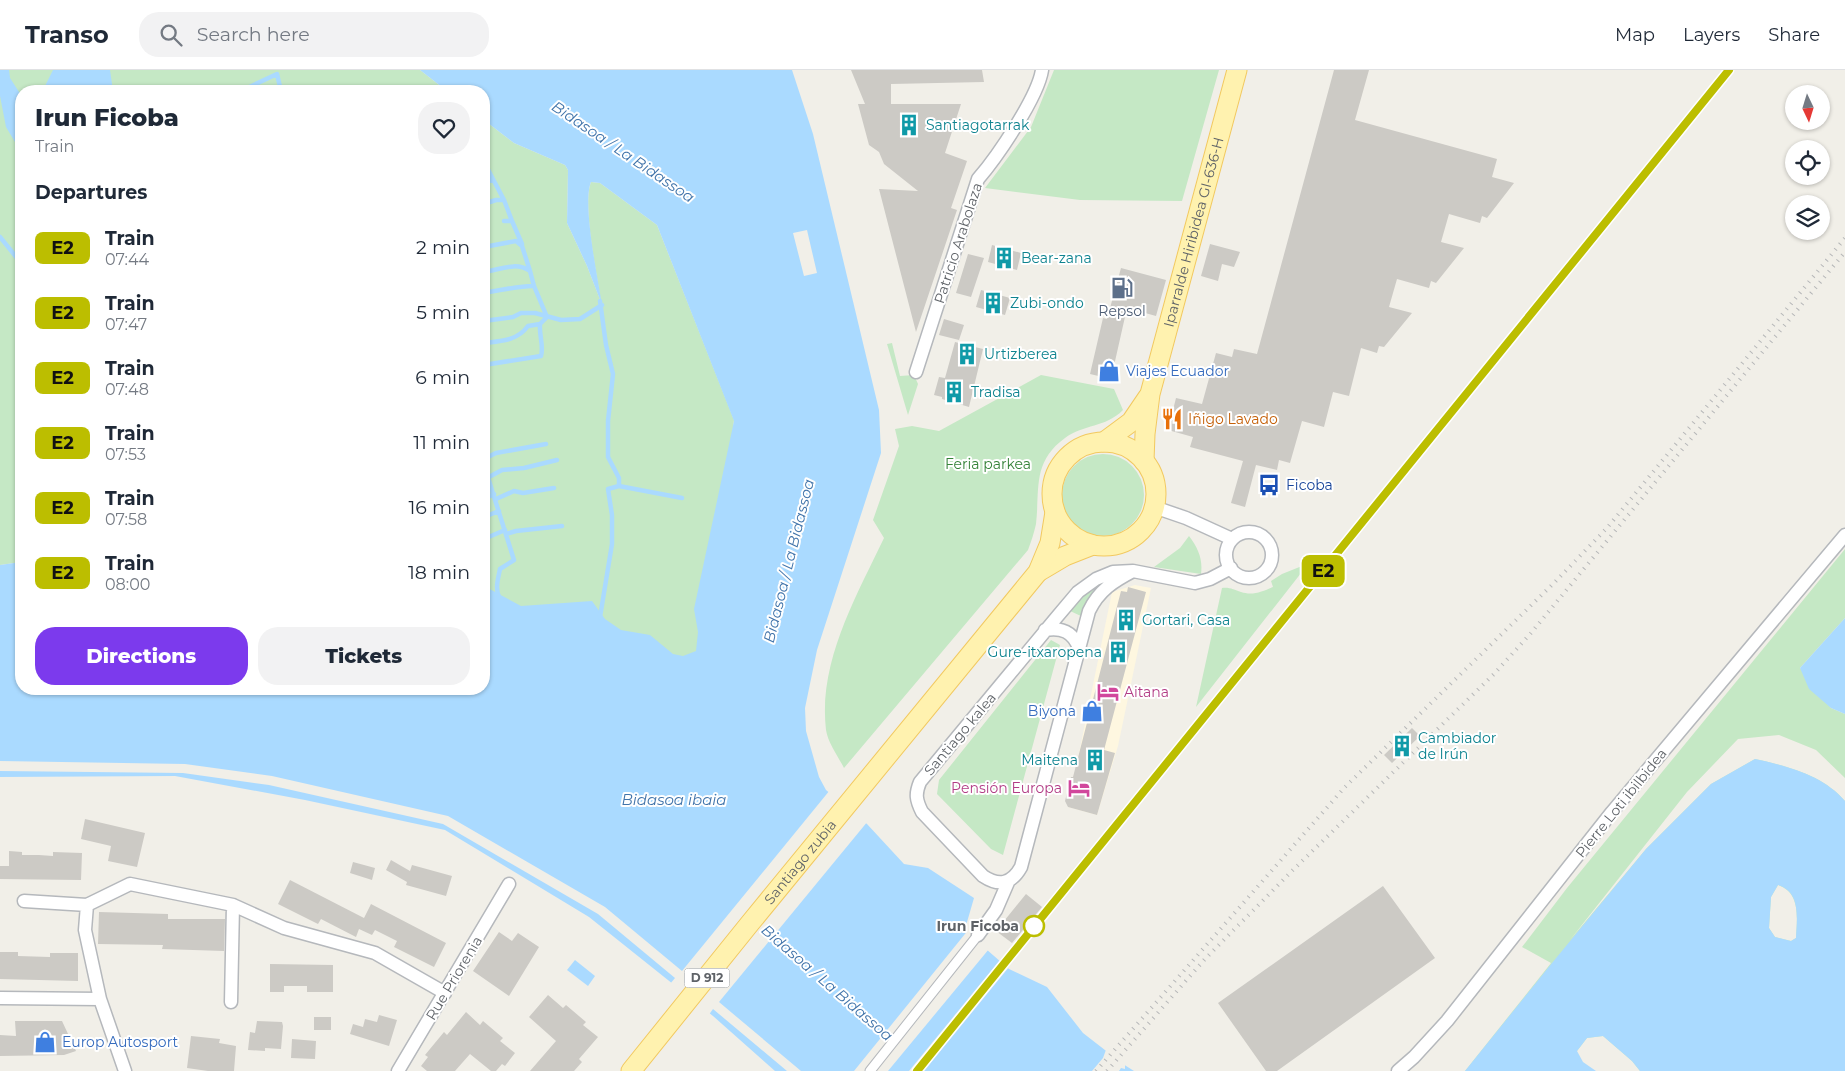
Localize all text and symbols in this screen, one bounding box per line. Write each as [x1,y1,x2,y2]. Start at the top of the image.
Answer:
search box [139,12,489,57]
text: Transo [25,20,109,49]
icon: search [157,21,185,49]
text: Search here [197,23,310,46]
text: Map [1615,24,1655,46]
text: Layers [1683,24,1740,46]
text: Share [1768,24,1820,46]
north arrow [1785,85,1830,130]
map controls [1785,85,1830,240]
water label: Bidasoa / La Bidassoa [548,97,698,206]
button: heart [418,102,470,154]
text: Irun Ficoba [35,103,179,132]
building icon: Santiagotarrak [896,112,922,138]
place label: Santiagotarrak [926,116,1030,134]
street label: Iparralde Hiribidea GI-636-H [1159,135,1228,329]
text: Train [35,137,74,156]
button: locate [1785,140,1830,185]
street label: Patricio Arabolaza [930,180,986,306]
text: Departures [35,181,147,204]
button: layers [1785,195,1830,240]
text: Train [105,227,155,250]
text: 2 min [416,236,470,259]
text: E2 [51,237,74,259]
building icon: Bear-zana [991,245,1017,271]
place label: Bear-zana [1021,249,1092,267]
text: 07:44 [105,250,149,269]
fuel station icon: Repsol [1109,275,1135,301]
building icon: Zubi-ondo [980,290,1006,316]
text: Train [105,292,155,315]
place label: Zubi-ondo [1010,294,1084,312]
text: 5 min [416,301,470,324]
text: E2 [51,302,74,324]
place label: Repsol [1098,302,1146,320]
text: 07:47 [105,315,147,334]
building icon: Urtizberea [954,341,980,367]
place label: Urtizberea [984,345,1057,363]
text: Train [105,357,155,380]
shop icon: Viajes Ecuador [1096,358,1122,384]
place label: Viajes Ecuador [1126,362,1229,380]
text: 6 min [415,366,470,389]
text: E2 [51,367,74,389]
building icon: Tradisa [941,379,967,405]
text: 07:48 [105,380,149,399]
place label: Tradisa [971,383,1021,401]
restaurant icon: Iñigo Lavado [1159,406,1185,432]
place label: Iñigo Lavado [1188,410,1278,428]
text: Train [105,422,155,445]
text: 11 min [413,431,470,454]
text: E2 [51,432,74,454]
text: 07:53 [105,445,146,464]
park label: Feria parkea [945,455,1031,473]
bus stop icon: Ficoba [1256,472,1282,498]
place label: Ficoba [1286,476,1333,494]
water label: Bidasoa / La Bidassoa [759,477,818,645]
text: Train [105,487,155,510]
text: 16 min [408,496,470,519]
text: E2 [51,497,74,519]
text: 07:58 [105,510,147,529]
text: Train [105,552,155,575]
line badge: E2 [1300,555,1346,587]
text: E2 [1312,560,1334,582]
text: 18 min [408,561,470,584]
text: E2 [51,562,74,584]
text: 08:00 [105,575,150,594]
building icon: Gortari, Casa [1113,607,1139,633]
place label: Gortari, Casa [1142,611,1230,629]
button: Directions [35,627,248,685]
button: Tickets [258,627,470,685]
building icon: Gure-itxaropena [1105,639,1131,665]
place label: Gure-itxaropena [988,643,1102,661]
hotel icon: Aitana [1095,679,1121,705]
place label: Aitana [1124,683,1169,701]
street label: Santiago kalea [920,689,1000,779]
shop icon: Biyona [1079,698,1105,724]
place label: Biyona [1028,702,1076,720]
place label: Cambiador de Irún [1418,729,1497,763]
building icon: Cambiador de Irún [1389,733,1415,759]
street label: Pierre Loti ibilbidea [1571,745,1671,861]
building icon: Maitena [1082,747,1108,773]
place label: Maitena [1021,751,1078,769]
hotel icon: Pensión Europa [1066,775,1092,801]
place label: Pensión Europa [951,779,1062,797]
water label: Bidasoa ibaia [621,790,727,809]
street label: Santiago zubia [760,816,840,908]
marker: Irun Ficoba [1023,915,1045,937]
place label: Irun Ficoba [936,917,1019,935]
water label: Bidasoa / La Bidassoa [758,920,897,1045]
street label: Rue Priorenia [422,933,486,1023]
road number: D 912 [684,968,730,988]
shop icon: Europ Autosport [32,1029,58,1055]
place label: Europ Autosport [62,1033,178,1051]

